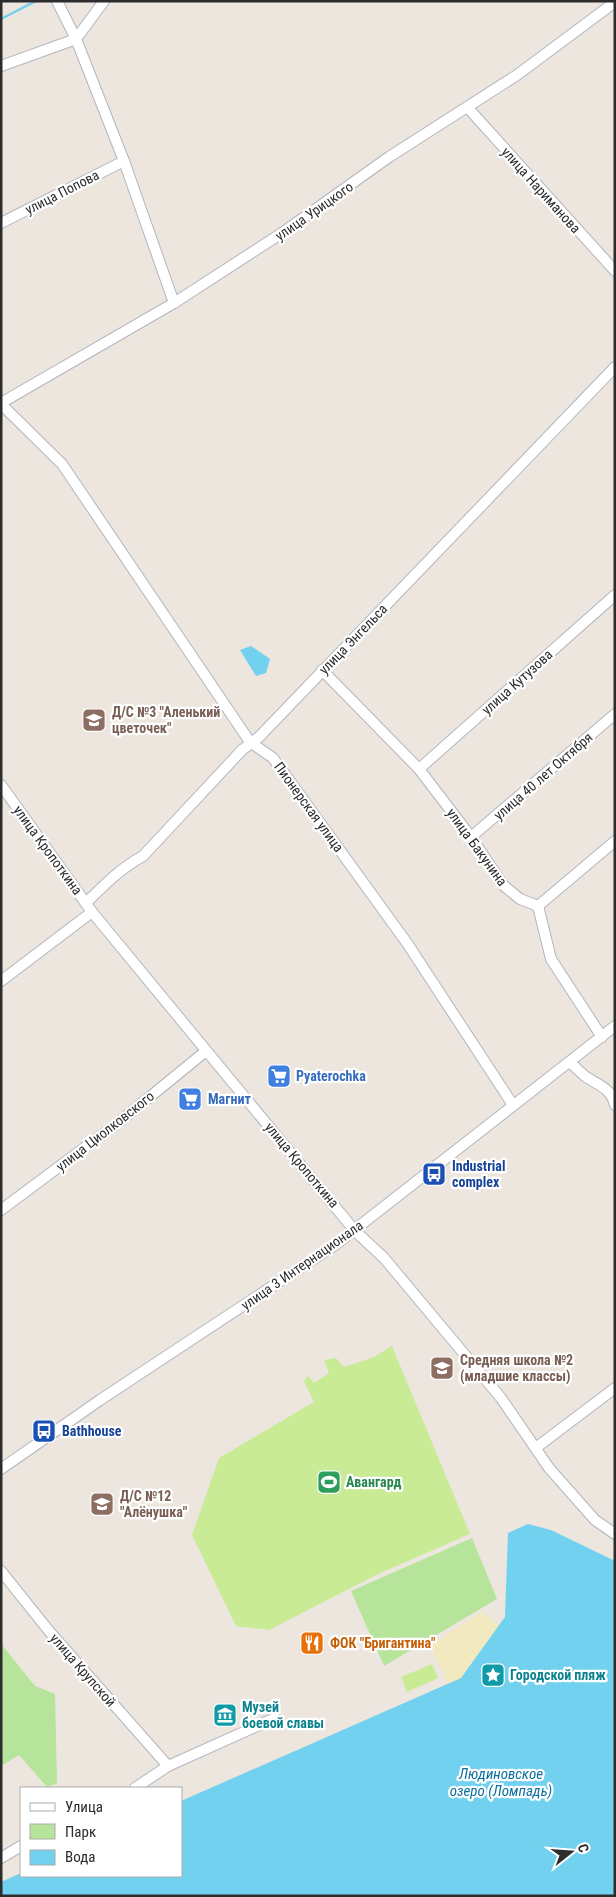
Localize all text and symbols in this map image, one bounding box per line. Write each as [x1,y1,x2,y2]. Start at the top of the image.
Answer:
street label: улица Нариманова [498,144,584,236]
street label: улица Попова [22,167,102,217]
street label: улица Урицкого [272,178,356,244]
street label: улица Энгельса [316,601,390,677]
street label: улица Кутузова [478,646,556,718]
place label: Д/С №3 "Аленький цветочек" [112,704,220,736]
school or university icon: Д/С №3 "Аленький цветочек" [81,707,107,733]
street label: улица 40 лет Октября [491,729,595,823]
street label: Пионерская улица [271,759,347,855]
street label: улица Кропоткина [10,802,86,898]
street label: улица Бакунина [443,805,511,889]
supermarket icon: Pyaterochka [266,1063,292,1089]
place label: Pyaterochka [296,1068,366,1084]
supermarket icon: Магнит [177,1086,203,1112]
street label: улица Циолковского [53,1088,157,1174]
place label: Магнит [208,1091,251,1107]
street label: улица Кропоткина [262,1119,342,1211]
place label: Industrial complex [452,1158,505,1190]
bus stop icon: Industrial complex [421,1161,447,1187]
street label: улица 3 Интернационала [238,1217,366,1313]
place label: Средняя школа №2 (младшие классы) [460,1352,573,1385]
school or university icon: Средняя школа №2 (младшие классы) [429,1355,455,1381]
bus stop icon: Bathhouse [31,1418,57,1444]
place label: Bathhouse [62,1423,122,1439]
sports icon: Авангард [316,1469,342,1495]
place label: Авангард [346,1474,402,1490]
place label: Д/С №12 "Алёнушка" [120,1488,188,1520]
school or university icon: Д/С №12 "Алёнушка" [89,1491,115,1517]
street label: улица Крупской [47,1630,119,1710]
restaurant icon: ФОК "Бригантина" [299,1630,325,1656]
place label: ФОК "Бригантина" [330,1635,436,1651]
place icon: Городской пляж [480,1662,506,1688]
place label: Городской пляж [510,1667,606,1683]
place label: Музей боевой славы [242,1699,324,1731]
museum icon: Музей боевой славы [212,1702,238,1728]
water label: Людиновское озеро (Ломпадь) [450,1765,552,1800]
legend [20,1787,182,1877]
text: Улица [65,1798,103,1816]
text: Парк [65,1823,96,1841]
north arrow [546,1827,596,1877]
text: С [575,1842,592,1854]
text: Вода [65,1848,95,1866]

